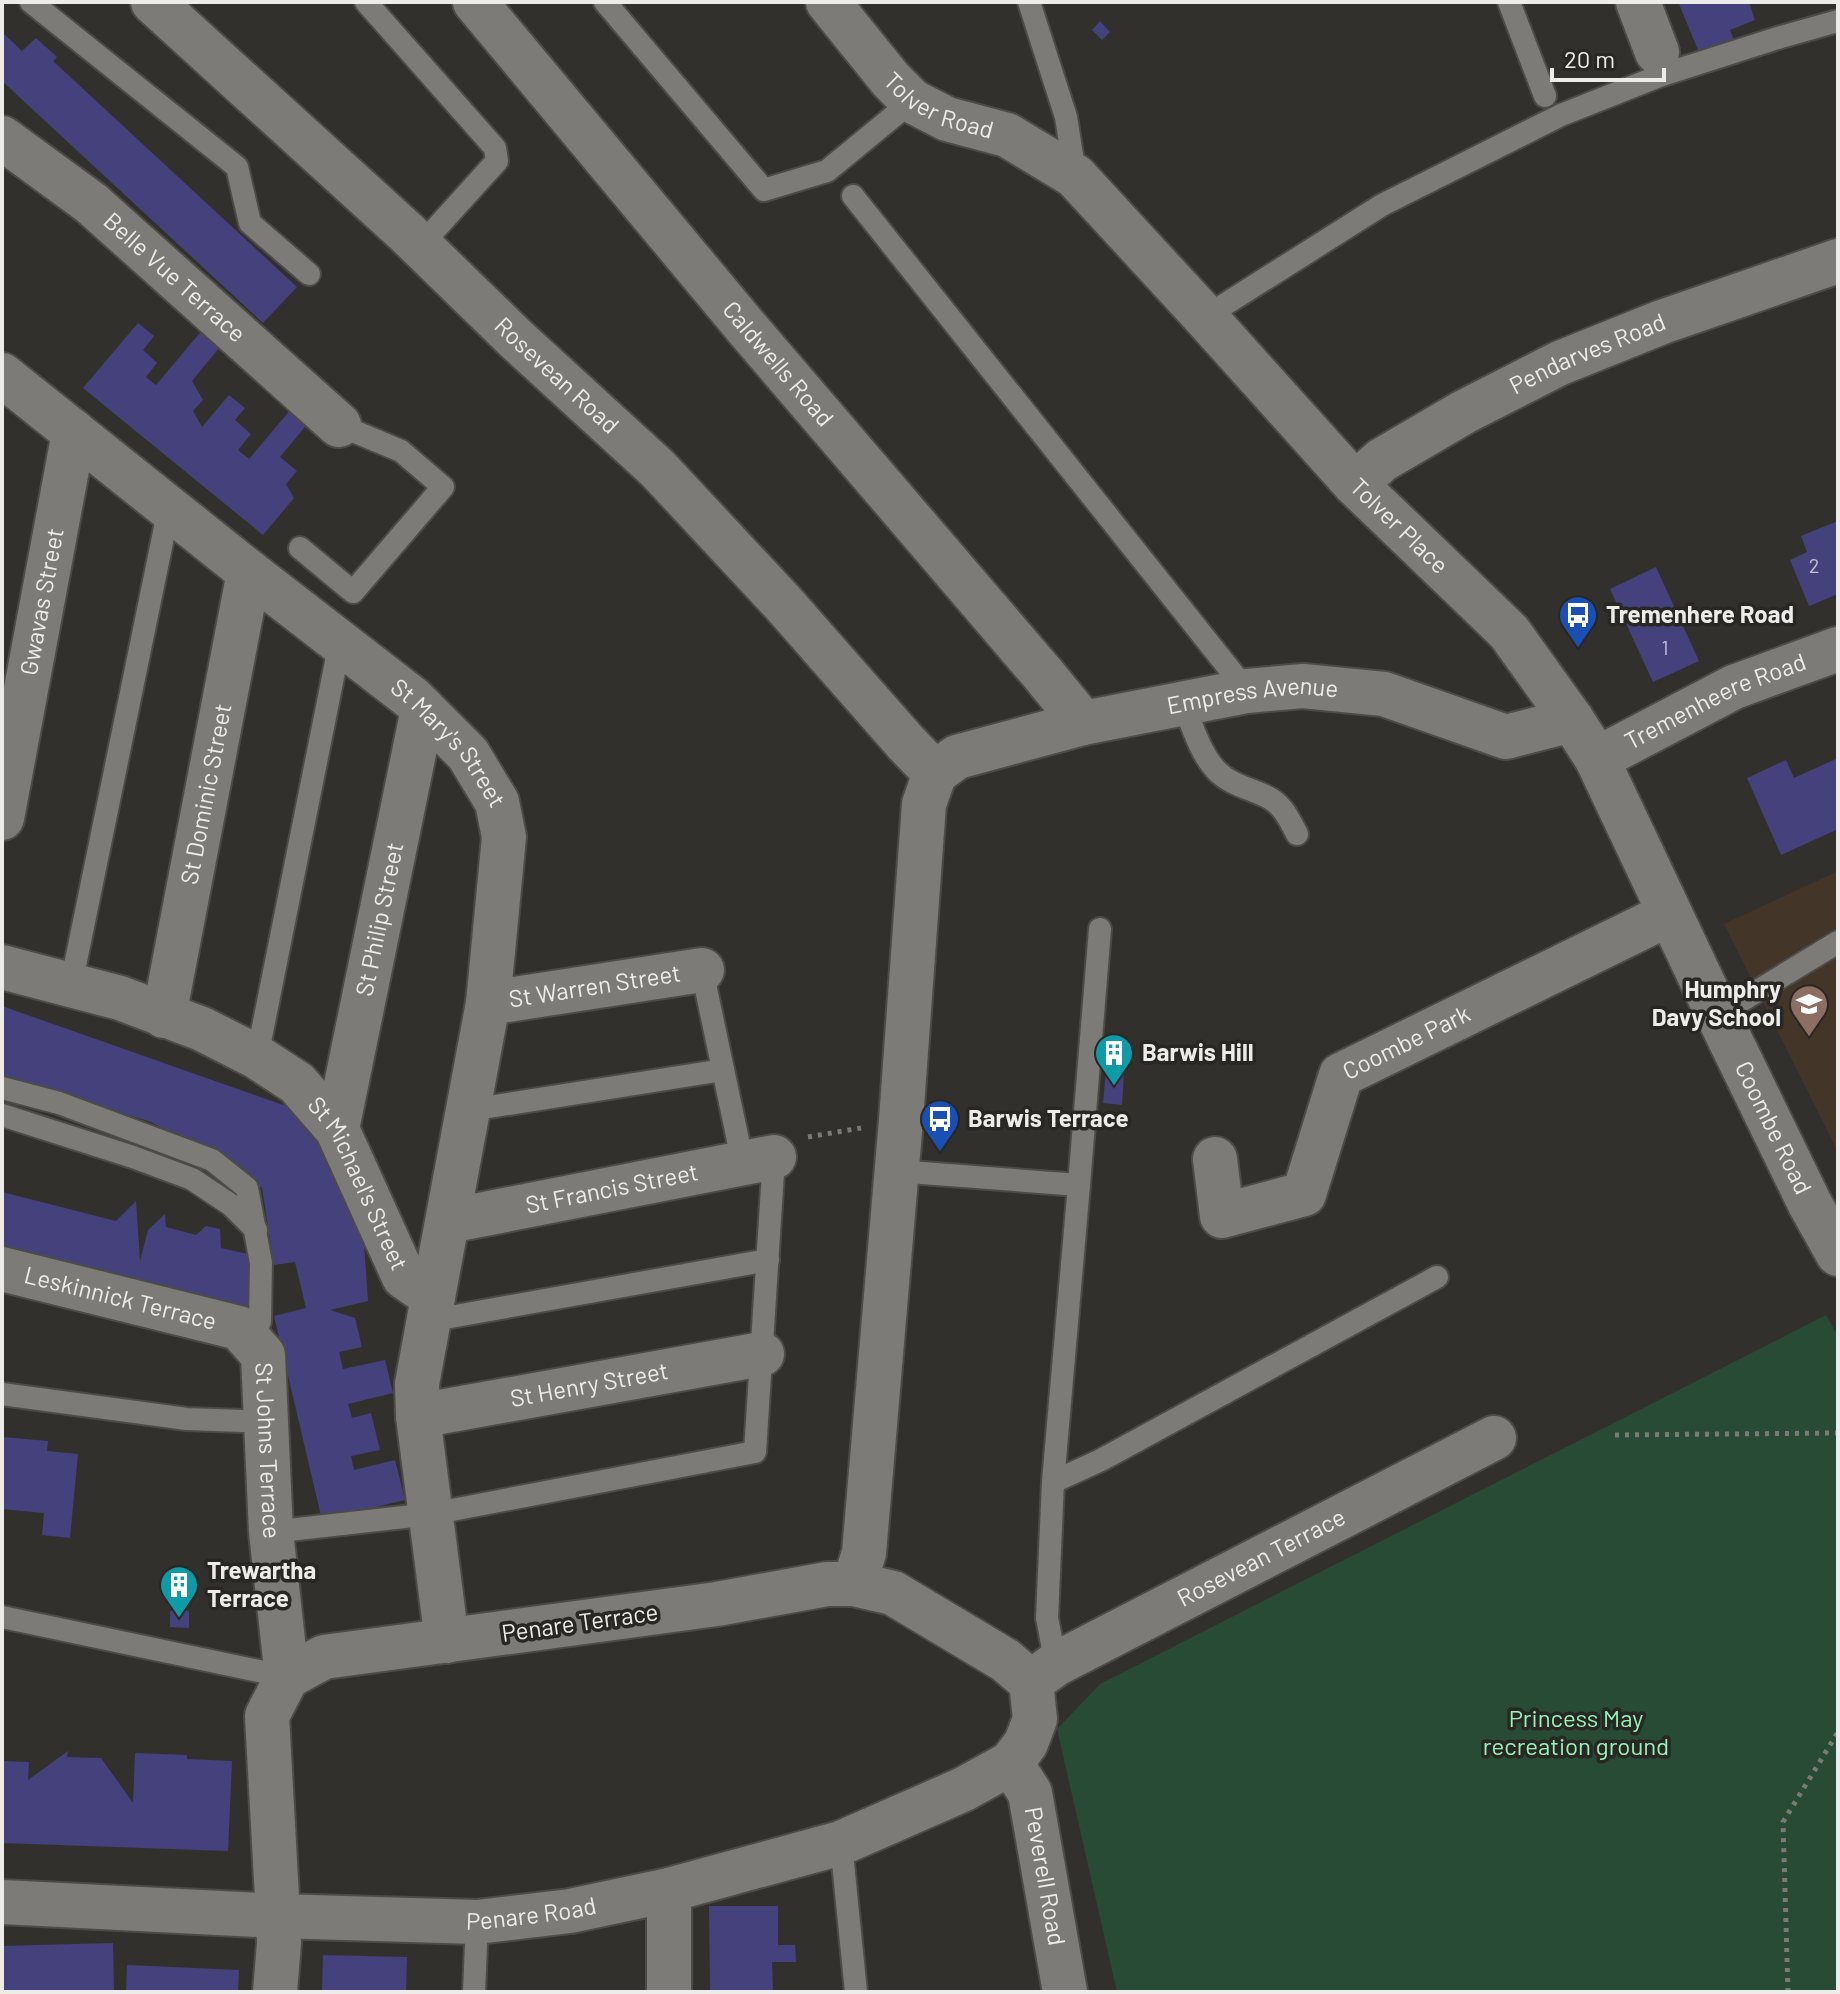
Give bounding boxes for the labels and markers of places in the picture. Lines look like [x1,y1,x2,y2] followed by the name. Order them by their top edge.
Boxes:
[1557,594,1599,649] bus stop icon: Tremenhere Road
[1606,599,1794,628] place label: Tremenhere Road
[1652,974,1781,1031] place label: Humphry Davy School
[1788,983,1830,1038] school or university icon: Humphry Davy School
[1093,1032,1135,1087] building icon: Barwis Hill
[1142,1037,1254,1066] place label: Barwis Hill
[919,1098,961,1153] bus stop icon: Barwis Terrace
[968,1103,1129,1132] place label: Barwis Terrace
[207,1555,316,1612] place label: Trewartha Terrace
[158,1564,200,1619] building icon: Trewartha Terrace

